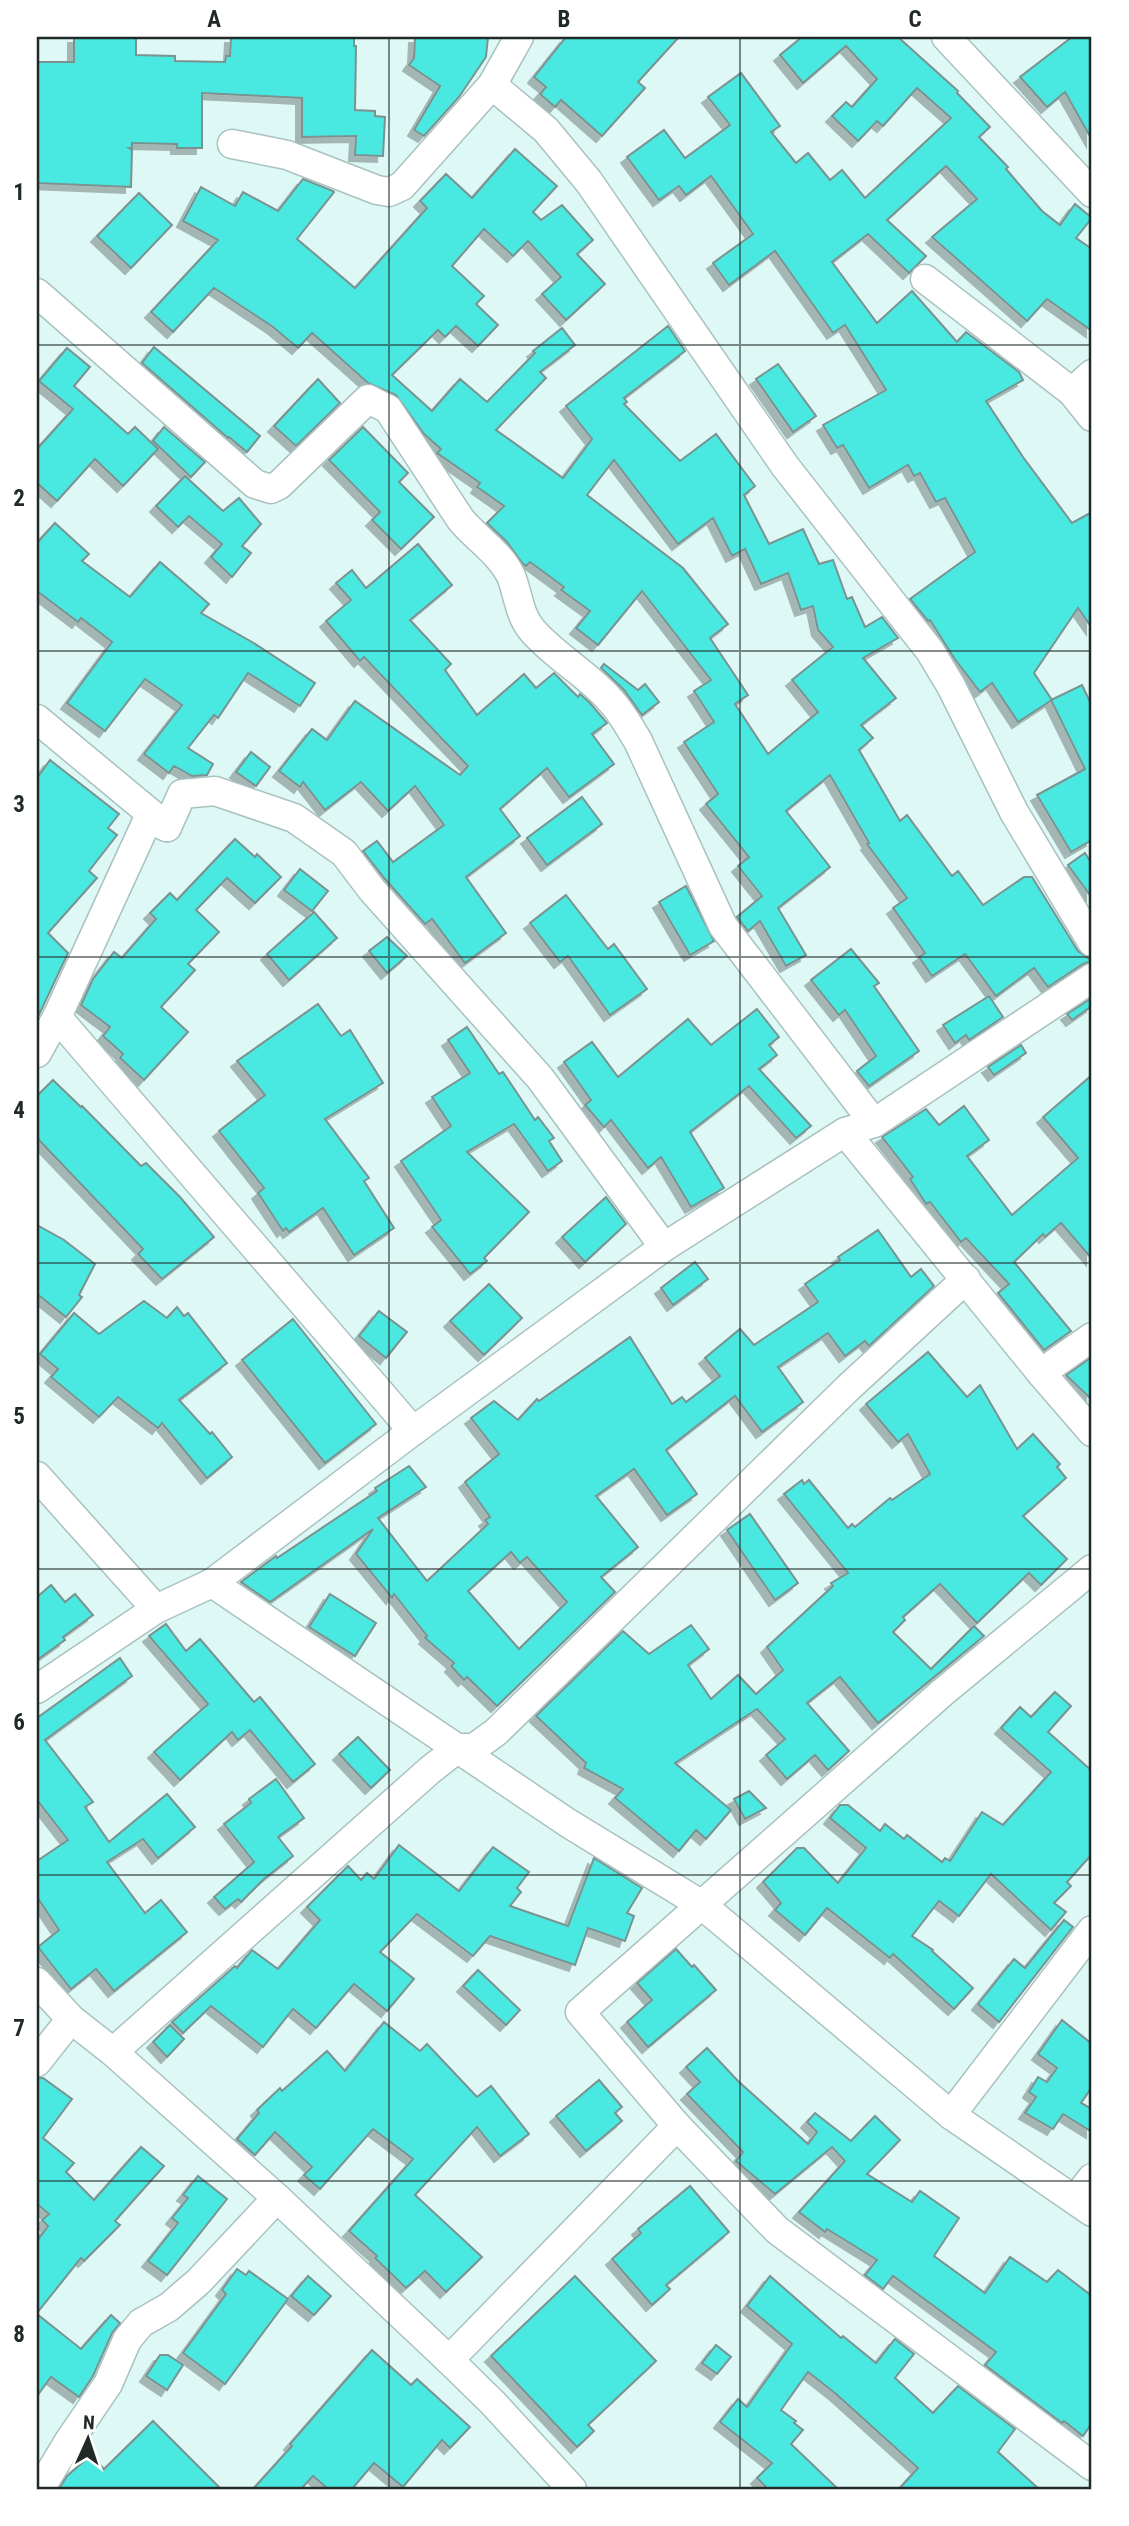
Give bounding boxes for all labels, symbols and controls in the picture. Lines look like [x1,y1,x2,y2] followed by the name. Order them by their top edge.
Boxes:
[207,6,221,33] text: A
[558,6,570,33] text: B
[908,6,922,33] text: C
[13,179,25,206] text: 1
[13,485,25,512] text: 2
[13,791,25,818] text: 3
[13,1097,25,1124] text: 4
[13,1403,25,1430] text: 5
[13,1709,25,1736] text: 6
[13,2015,25,2042] text: 7
[13,2321,25,2348] text: 8
[52,2404,122,2474] north arrow
[82,2411,95,2434] text: N

